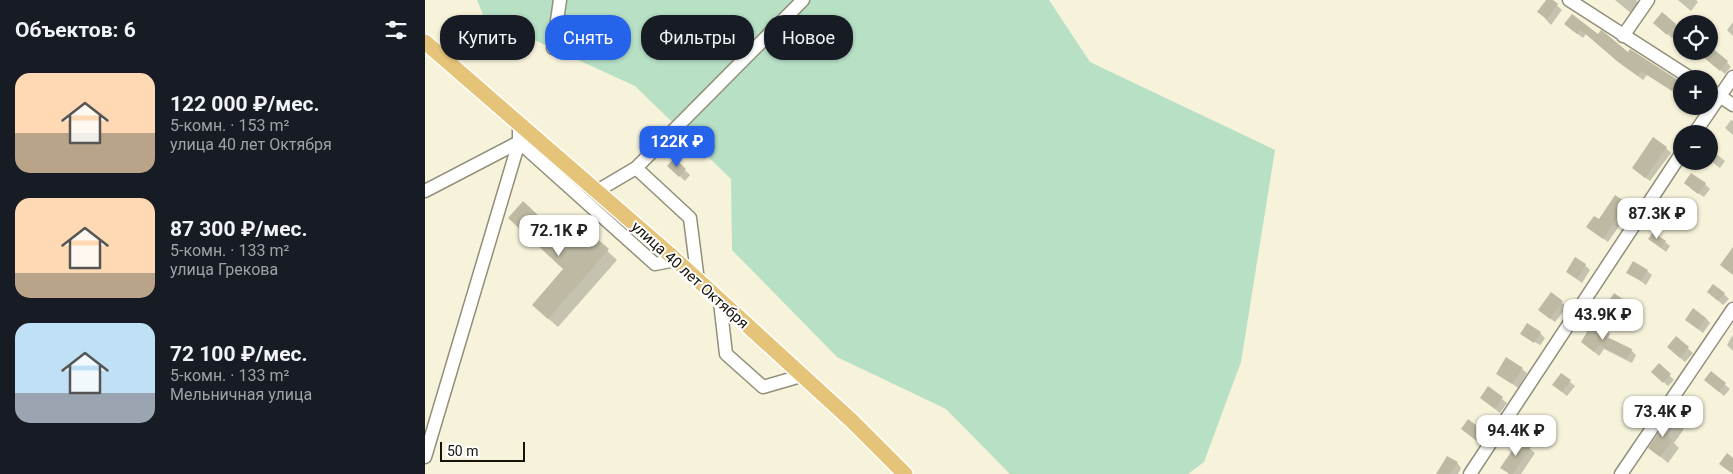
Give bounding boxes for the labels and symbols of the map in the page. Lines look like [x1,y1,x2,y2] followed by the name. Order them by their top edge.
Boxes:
[636,126,718,168] pin: 122K ₽
[1611,198,1703,240] pin: 87.3K ₽
[513,214,605,257] pin: 72.1K ₽
[628,218,752,332] street label: улица 40 лет Октября
[1557,298,1649,341] pin: 43.9K ₽
[1617,396,1709,438] pin: 73.4K ₽
[1470,414,1562,457] pin: 94.4K ₽
[440,439,525,462] scale bar

